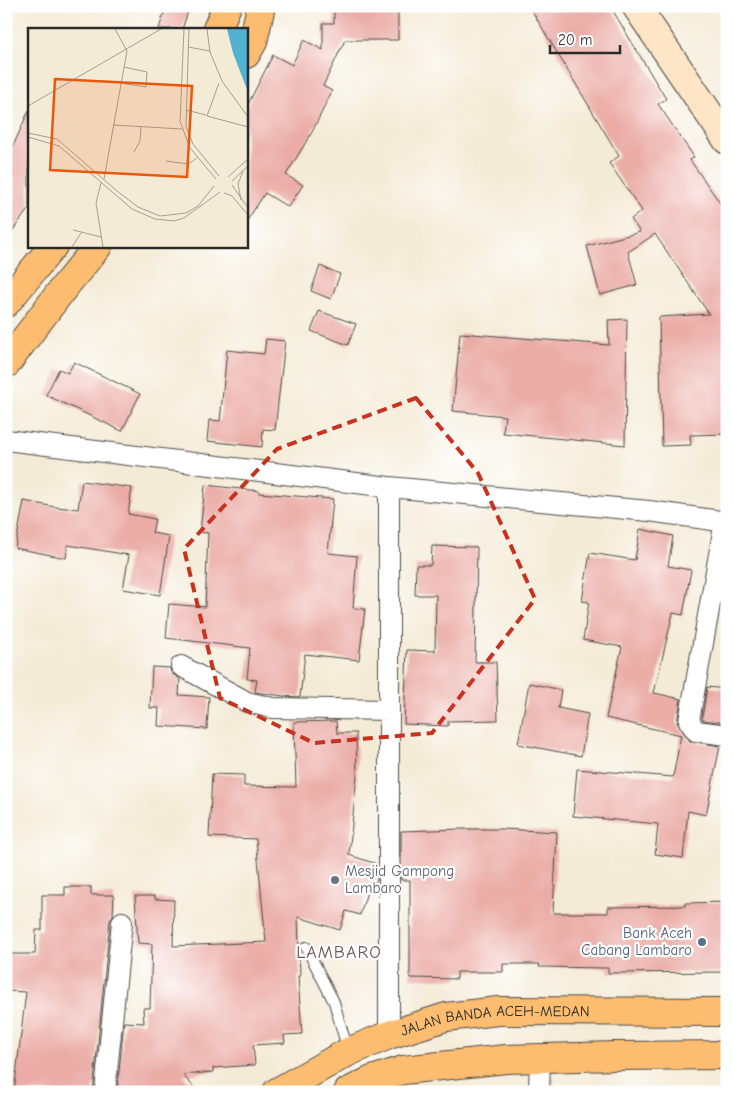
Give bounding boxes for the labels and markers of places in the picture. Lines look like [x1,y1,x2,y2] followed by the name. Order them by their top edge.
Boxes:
[345,862,454,897] place label: Mesjid Gampong Lambaro
[329,874,341,886] marker: Mesjid Gampong Lambaro
[581,924,692,959] place label: Bank Aceh Cabang Lambaro
[696,936,708,948] marker: Bank Aceh Cabang Lambaro

